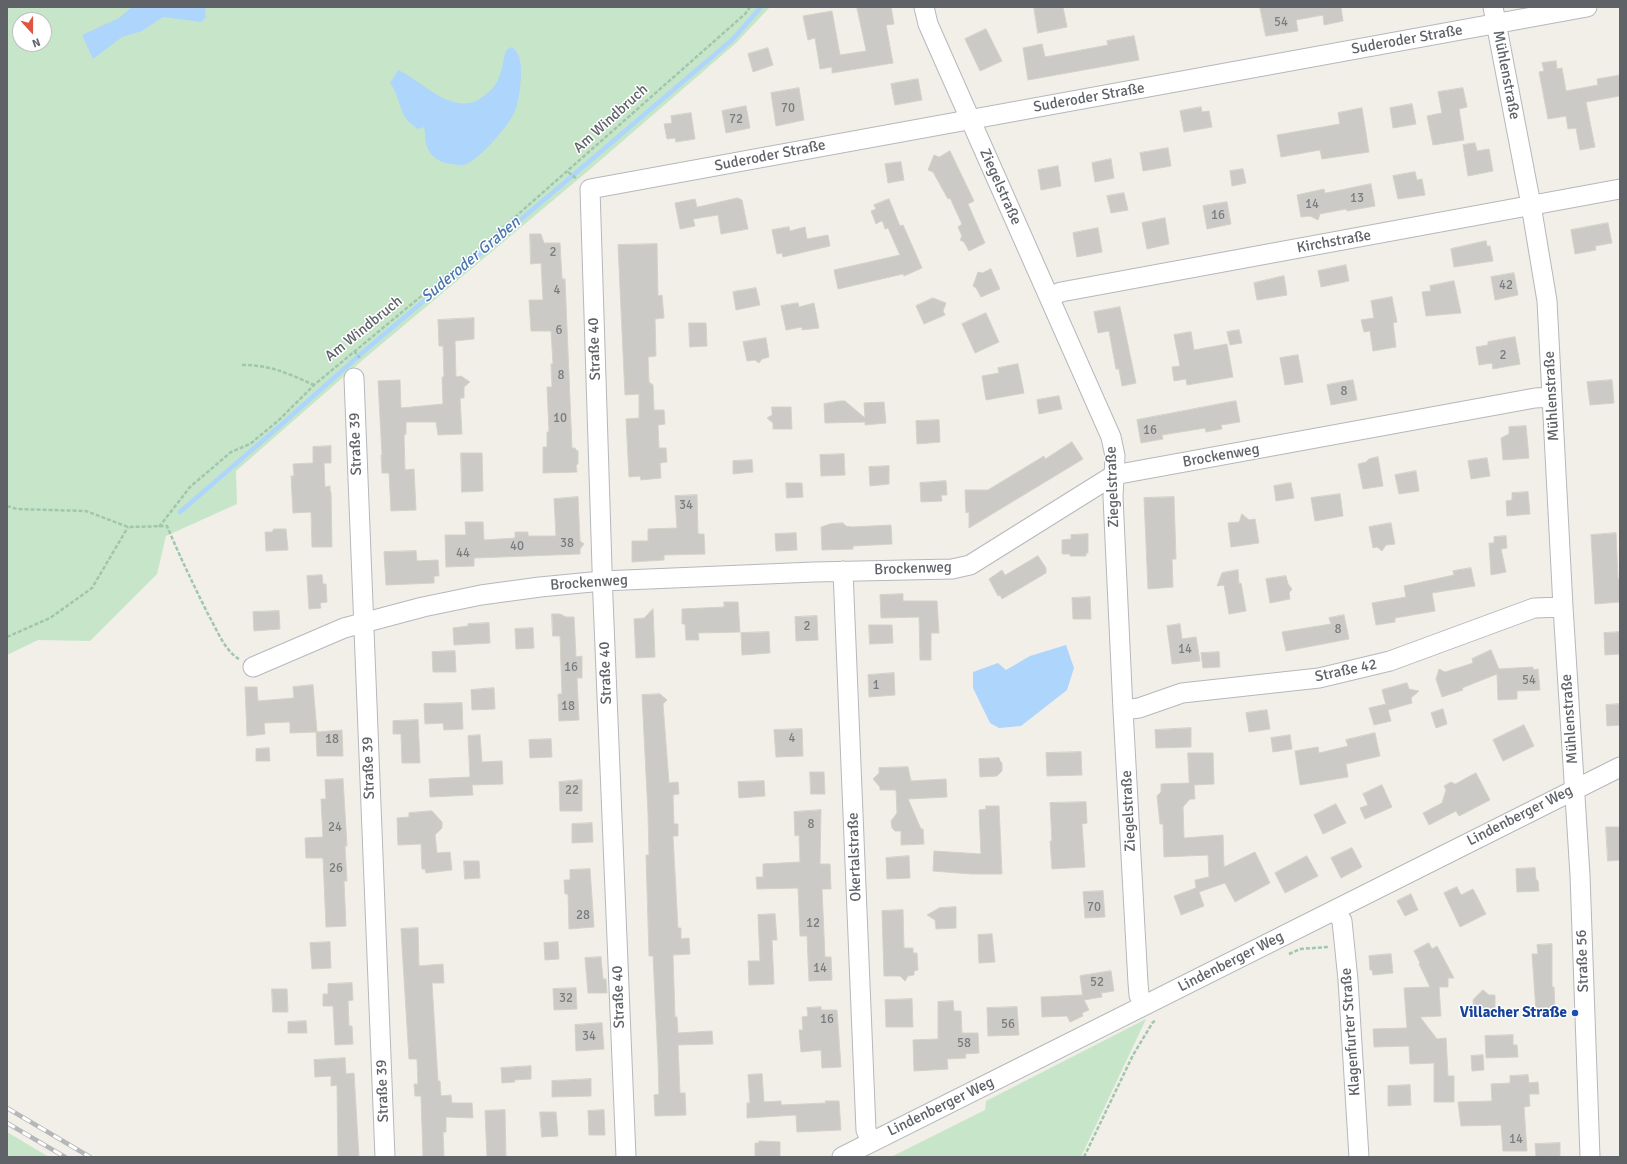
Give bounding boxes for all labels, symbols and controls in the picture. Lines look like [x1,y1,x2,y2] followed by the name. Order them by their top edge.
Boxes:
[12,12,52,52] north arrow
[1274,15,1288,31] house number: 54
[1350,21,1464,59] street label: Suderoder Straße
[1489,29,1523,121] street label: Mühlenstraße
[30,35,42,50] text: N
[1032,79,1146,117] street label: Suderoder Straße
[570,81,652,157] street label: Am Windbruch
[781,101,795,117] house number: 70
[729,112,743,128] house number: 72
[713,136,827,176] street label: Suderoder Straße
[975,146,1025,228] street label: Ziegelstraße
[1350,191,1364,207] house number: 13
[1305,197,1319,213] house number: 14
[1211,208,1225,224] house number: 16
[418,213,524,307] water label: Suderoder Graben
[1295,227,1373,257] street label: Kirchstraße
[549,245,557,261] house number: 2
[1499,278,1513,294] house number: 42
[553,283,561,299] house number: 4
[322,292,406,366] street label: Am Windbruch
[585,317,605,381] street label: Straße 40
[555,323,563,339] house number: 6
[1499,348,1507,364] house number: 2
[1541,351,1563,441] street label: Mühlenstraße
[557,368,565,384] house number: 8
[1340,384,1348,400] house number: 8
[553,411,567,427] house number: 10
[346,412,366,476] street label: Straße 39
[1143,423,1157,439] house number: 16
[1181,440,1261,472] street label: Brockenweg
[1103,446,1123,528] street label: Ziegelstraße
[679,498,693,514] house number: 34
[560,536,574,552] house number: 38
[510,539,524,555] house number: 40
[456,546,470,562] house number: 44
[874,559,952,579] street label: Brockenweg
[550,571,628,595] street label: Brockenweg
[803,619,811,635] house number: 2
[1334,622,1342,638] house number: 8
[596,641,616,705] street label: Straße 40
[1178,642,1192,658] house number: 14
[1313,656,1379,686] street label: Straße 42
[564,660,578,676] house number: 16
[1522,673,1536,689] house number: 54
[1558,673,1582,765] street label: Mühlenstraße
[872,678,880,694] house number: 1
[561,699,575,715] house number: 18
[788,731,796,747] house number: 4
[325,732,339,748] house number: 18
[359,736,379,800] street label: Straße 39
[1118,770,1140,852] street label: Ziegelstraße
[1464,782,1576,850] street label: Lindenberger Weg
[565,783,579,799] house number: 22
[844,812,866,902] street label: Okertalstraße
[807,817,815,833] house number: 8
[328,820,342,836] house number: 24
[329,861,343,877] house number: 26
[1087,900,1101,916] house number: 70
[576,908,590,924] house number: 28
[806,916,820,932] house number: 12
[1175,928,1287,996] street label: Lindenberger Weg
[1573,929,1593,993] street label: Straße 56
[813,961,827,977] house number: 14
[609,965,629,1029] street label: Straße 40
[1338,967,1364,1097] street label: Klagenfurter Straße
[1090,975,1104,991] house number: 52
[559,991,573,1007] house number: 32
[1460,1004,1567,1022] place label: Villacher Straße
[1570,1008,1580,1018] marker: Villacher Straße
[820,1012,834,1028] house number: 16
[1001,1017,1015,1033] house number: 56
[582,1029,596,1045] house number: 34
[957,1036,971,1052] house number: 58
[373,1059,393,1123] street label: Straße 39
[885,1073,997,1141] street label: Lindenberger Weg
[1509,1132,1523,1148] house number: 14

